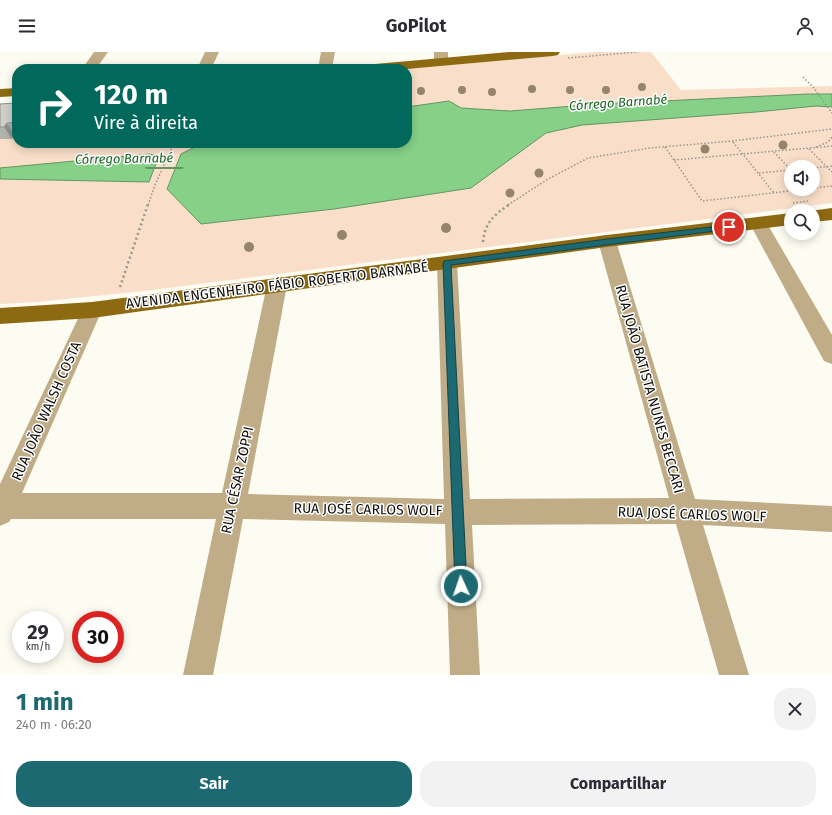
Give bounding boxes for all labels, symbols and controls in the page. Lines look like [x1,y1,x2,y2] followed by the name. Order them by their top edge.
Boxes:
[16,15,38,37] icon: menu
[386,15,446,37] text: GoPilot
[794,15,816,37] icon: person
[94,78,168,111] text: 120 m
[28,80,80,132] icon: right
[568,92,668,113] water label: Córrego Barnabé
[94,112,198,134] text: Vire à direita
[75,150,174,167] water label: Córrego Barnabé
[784,160,820,240] map controls
[784,160,820,196] button: sound
[784,204,820,240] button: search
[712,210,746,244] pin
[718,216,740,238] icon: arrive
[125,258,429,312] street label: AVENIDA ENGENHEIRO FÁBIO ROBERTO BARNABÉ
[612,283,687,495] street label: RUA JOÃO BATISTA NUNES BECCARI
[8,339,85,483] street label: RUA JOÃO WALSH COSTA
[217,425,257,535] street label: RUA CÉSAR ZOPPI
[293,499,443,519] street label: RUA JOSÉ CARLOS WOLF
[617,502,767,526] street label: RUA JOSÉ CARLOS WOLF
[440,565,482,607] position arrow
[72,611,124,663] speed limit sign: 30
[27,620,49,644] text: 29
[26,641,50,653] text: km/h
[16,688,74,716] text: 1 min
[774,688,816,730] button: close
[16,717,92,732] text: 240 m · 06:20
[16,761,412,807] button: Sair
[420,761,816,807] button: Compartilhar

